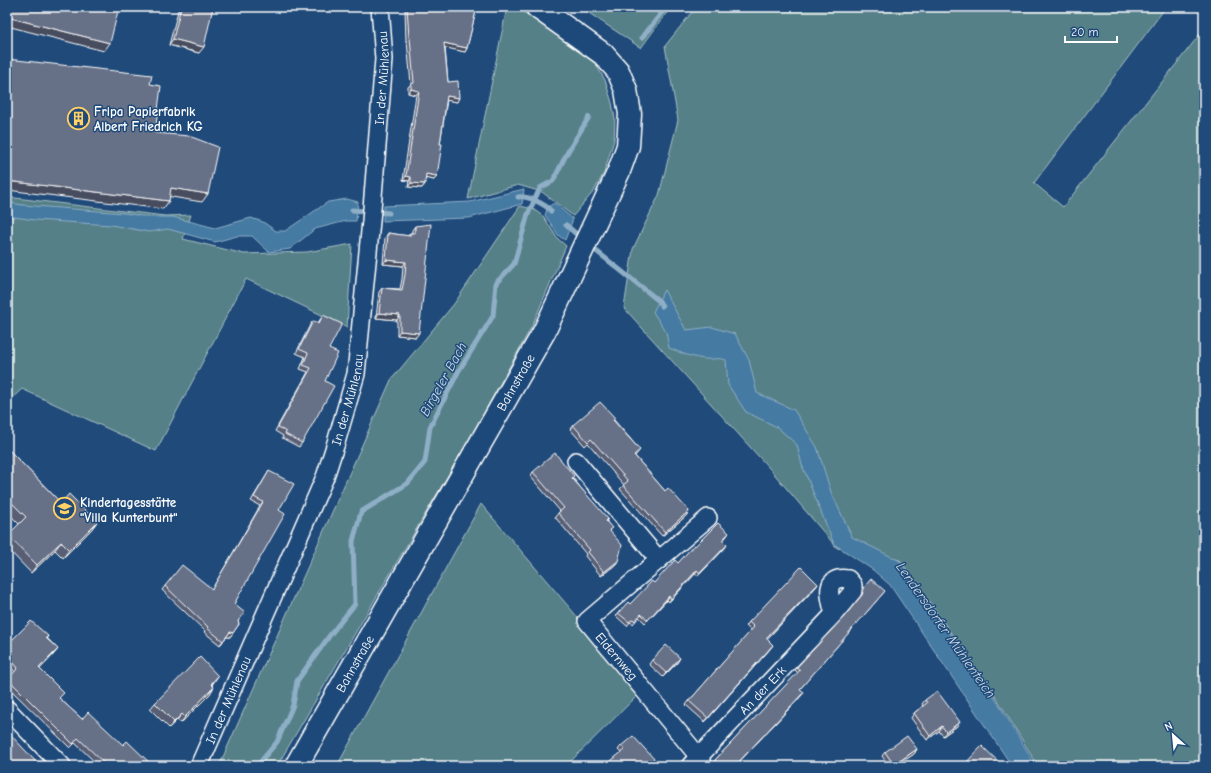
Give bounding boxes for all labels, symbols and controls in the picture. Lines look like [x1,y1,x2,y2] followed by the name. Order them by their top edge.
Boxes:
[1065,18,1117,44] scale bar
[1071,25,1099,39] text: 20 m
[372,31,392,126] street label: In der Mühlenau
[94,104,203,134] place label: Fripa Papierfabrik Albert Friedrich KG
[66,105,92,131] building icon: Fripa Papierfabrik Albert Friedrich KG
[416,339,471,419] water label: Birgeler Bach
[494,351,538,414] street label: Bahnstraße
[329,353,366,447] street label: In der Mühlenau
[80,495,178,525] place label: Kindertagesstätte "Villa Kunterbunt"
[51,496,77,522] school or university icon: Kindertagesstätte "Villa Kunterbunt"
[892,559,999,701] water label: Lendersdorfer Mühlenteich
[592,630,641,683] street label: Eldernweg
[333,632,377,695] street label: Bahnstraße
[203,654,254,746] street label: In der Mühlenau
[736,662,790,718] street label: An der Erk
[1153,715,1193,755] north arrow
[1163,719,1175,734] text: N

